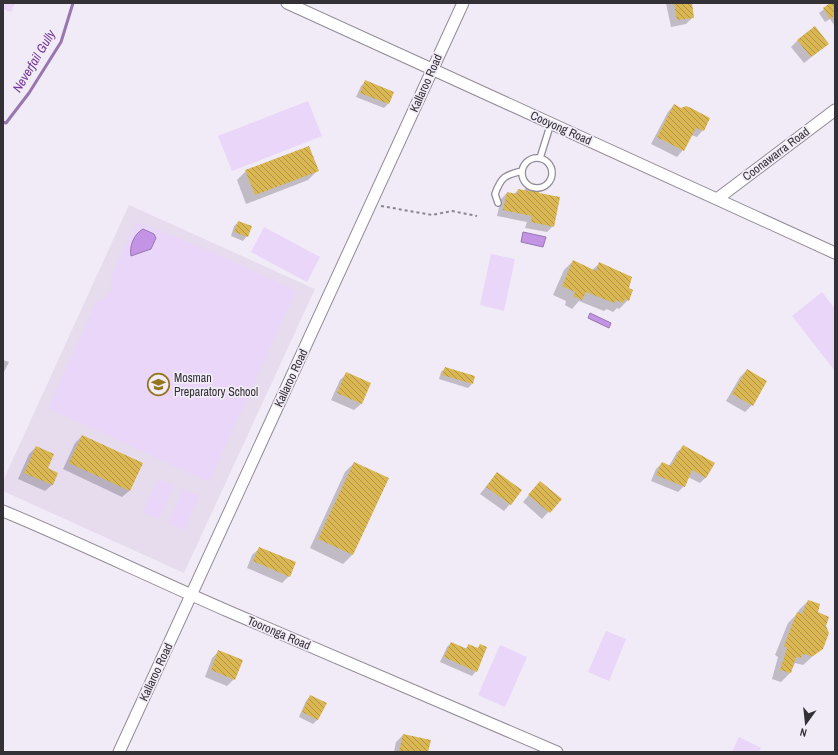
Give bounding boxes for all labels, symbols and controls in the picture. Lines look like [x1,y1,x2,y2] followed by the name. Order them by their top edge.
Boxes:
[9,26,60,95] water label: Neverfail Gully
[406,51,446,115] street label: Kallaroo Road
[528,107,594,149] street label: Cooyong Road
[739,124,813,184] street label: Coonawarra Road
[271,346,311,410] street label: Kallaroo Road
[174,370,258,400] place label: Mosman Preparatory School
[146,372,172,398] school or university icon: Mosman Preparatory School
[245,612,313,654] street label: Tooronga Road
[136,640,176,704] street label: Kallaroo Road
[786,703,826,743] north arrow
[798,725,808,740] text: N

